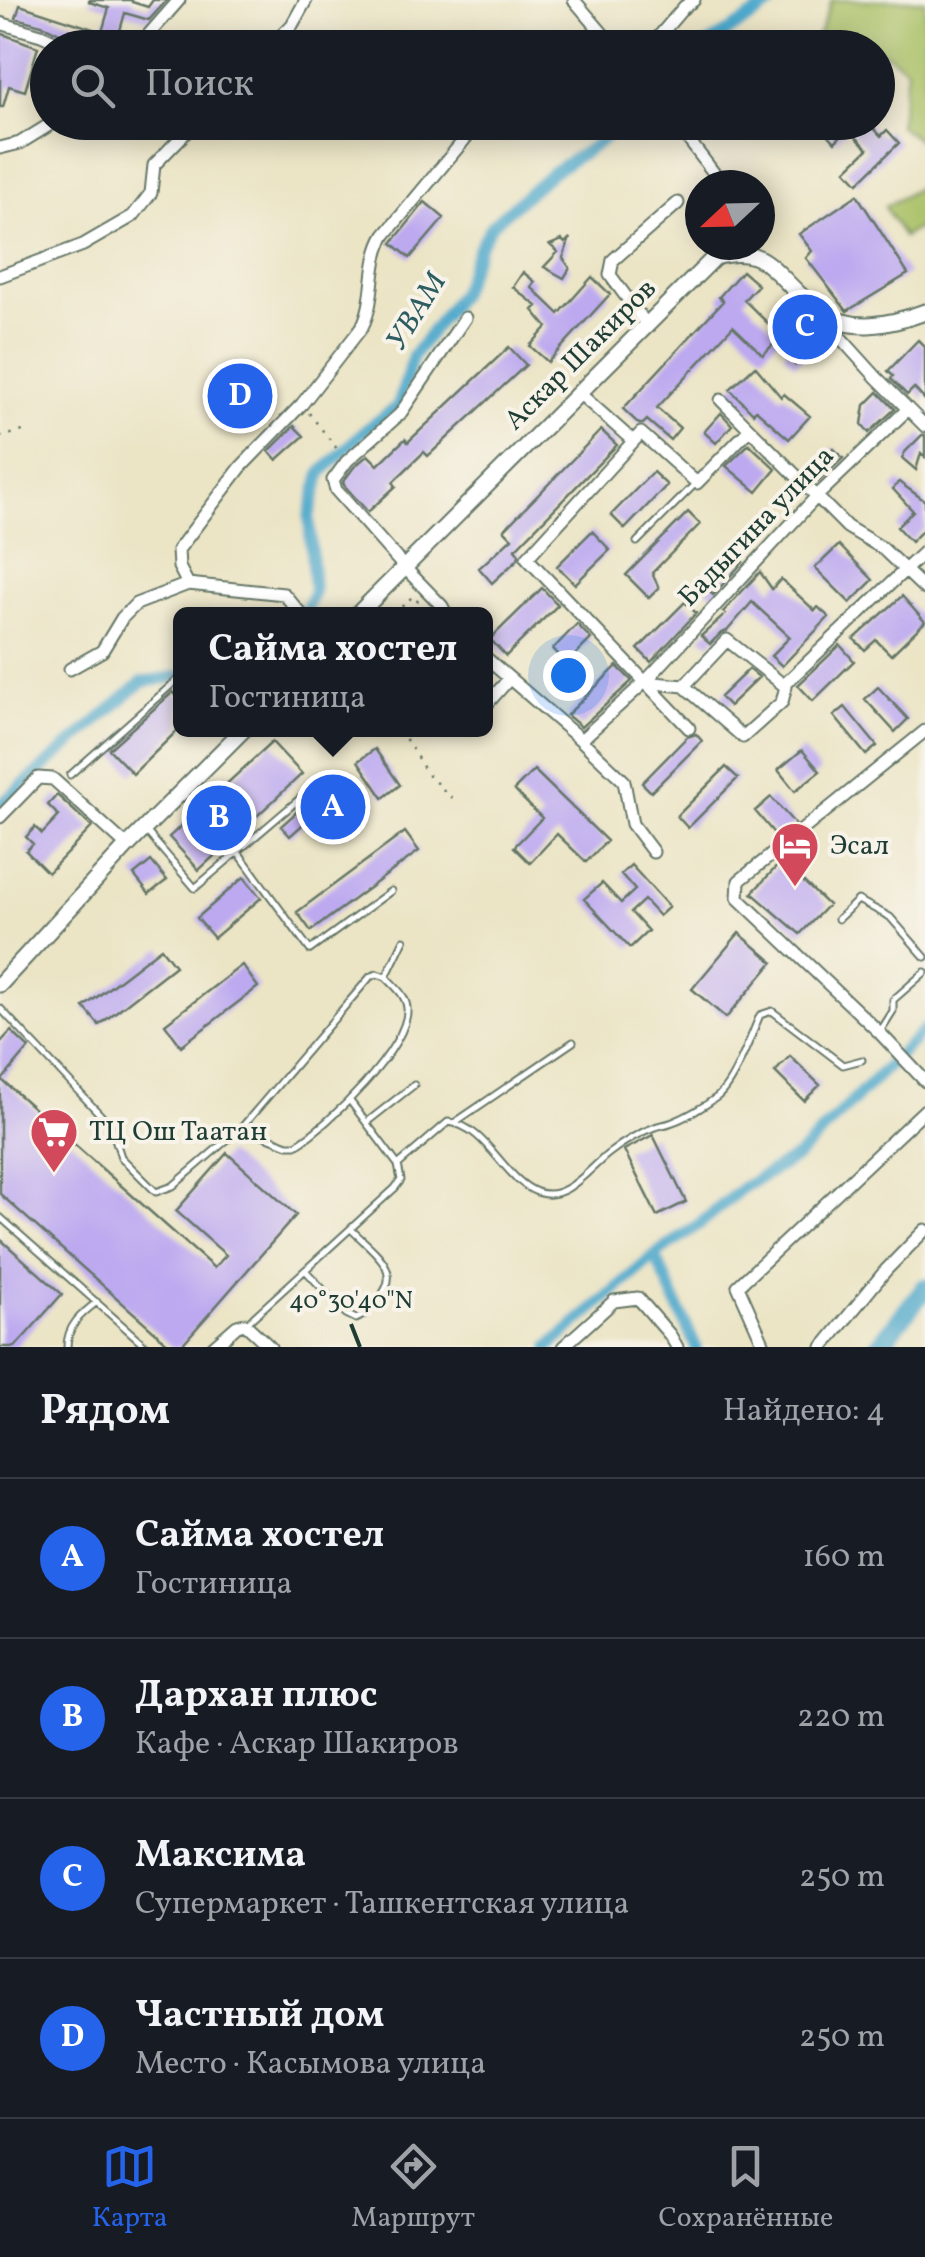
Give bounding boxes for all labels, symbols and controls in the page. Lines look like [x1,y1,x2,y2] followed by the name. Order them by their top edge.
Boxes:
[30,30,895,140] search box
[65,58,120,113] icon: search
[145,59,254,112] text: Поиск
[685,170,775,260] north arrow
[377,264,458,359] water label: УВАМ
[496,270,666,440] street label: Аскар Шакиров
[772,290,838,364] pin: C
[208,358,272,434] pin: D
[670,438,844,616] street label: Бадыгина улица
[173,607,493,737] popup
[208,624,458,677] text: Сайма хостел
[543,650,594,701] your location
[208,677,366,721] text: Гостиница
[300,770,366,844] pin: A
[186,780,252,856] pin: B
[769,820,821,888] hotel icon: Эсал
[830,827,889,866] place label: Эсал
[28,1106,80,1174] supermarket icon: ТЦ Ош Таатан
[89,1113,267,1152] place label: ТЦ Ош Таатан
[289,1284,413,1319] text: 40°30'40"N
[40,1383,170,1442] text: Рядом
[723,1390,885,1434] text: Найдено: 4
[135,1510,384,1563] text: Сайма хостел
[61,1536,84,1580] text: A
[802,1536,885,1580] text: 160 m
[135,1563,292,1607] text: Гостиница
[135,1670,378,1723] text: Дархан плюс
[62,1696,83,1740] text: B
[797,1696,885,1740] text: 220 m
[135,1723,459,1767] text: Кафе · Аскар Шакиров
[135,1830,306,1883] text: Максима
[62,1856,83,1900] text: C
[799,1856,885,1900] text: 250 m
[135,1883,629,1927] text: Супермаркет · Ташкентская улица
[135,1990,384,2043] text: Частный дом
[61,2016,84,2060] text: D
[799,2016,885,2060] text: 250 m
[135,2043,486,2087] text: Место · Касымова улица
[92,2139,168,2238] tab: Карта
[351,2139,475,2238] tab: Маршрут
[659,2139,833,2238] tab: Сохранённые

